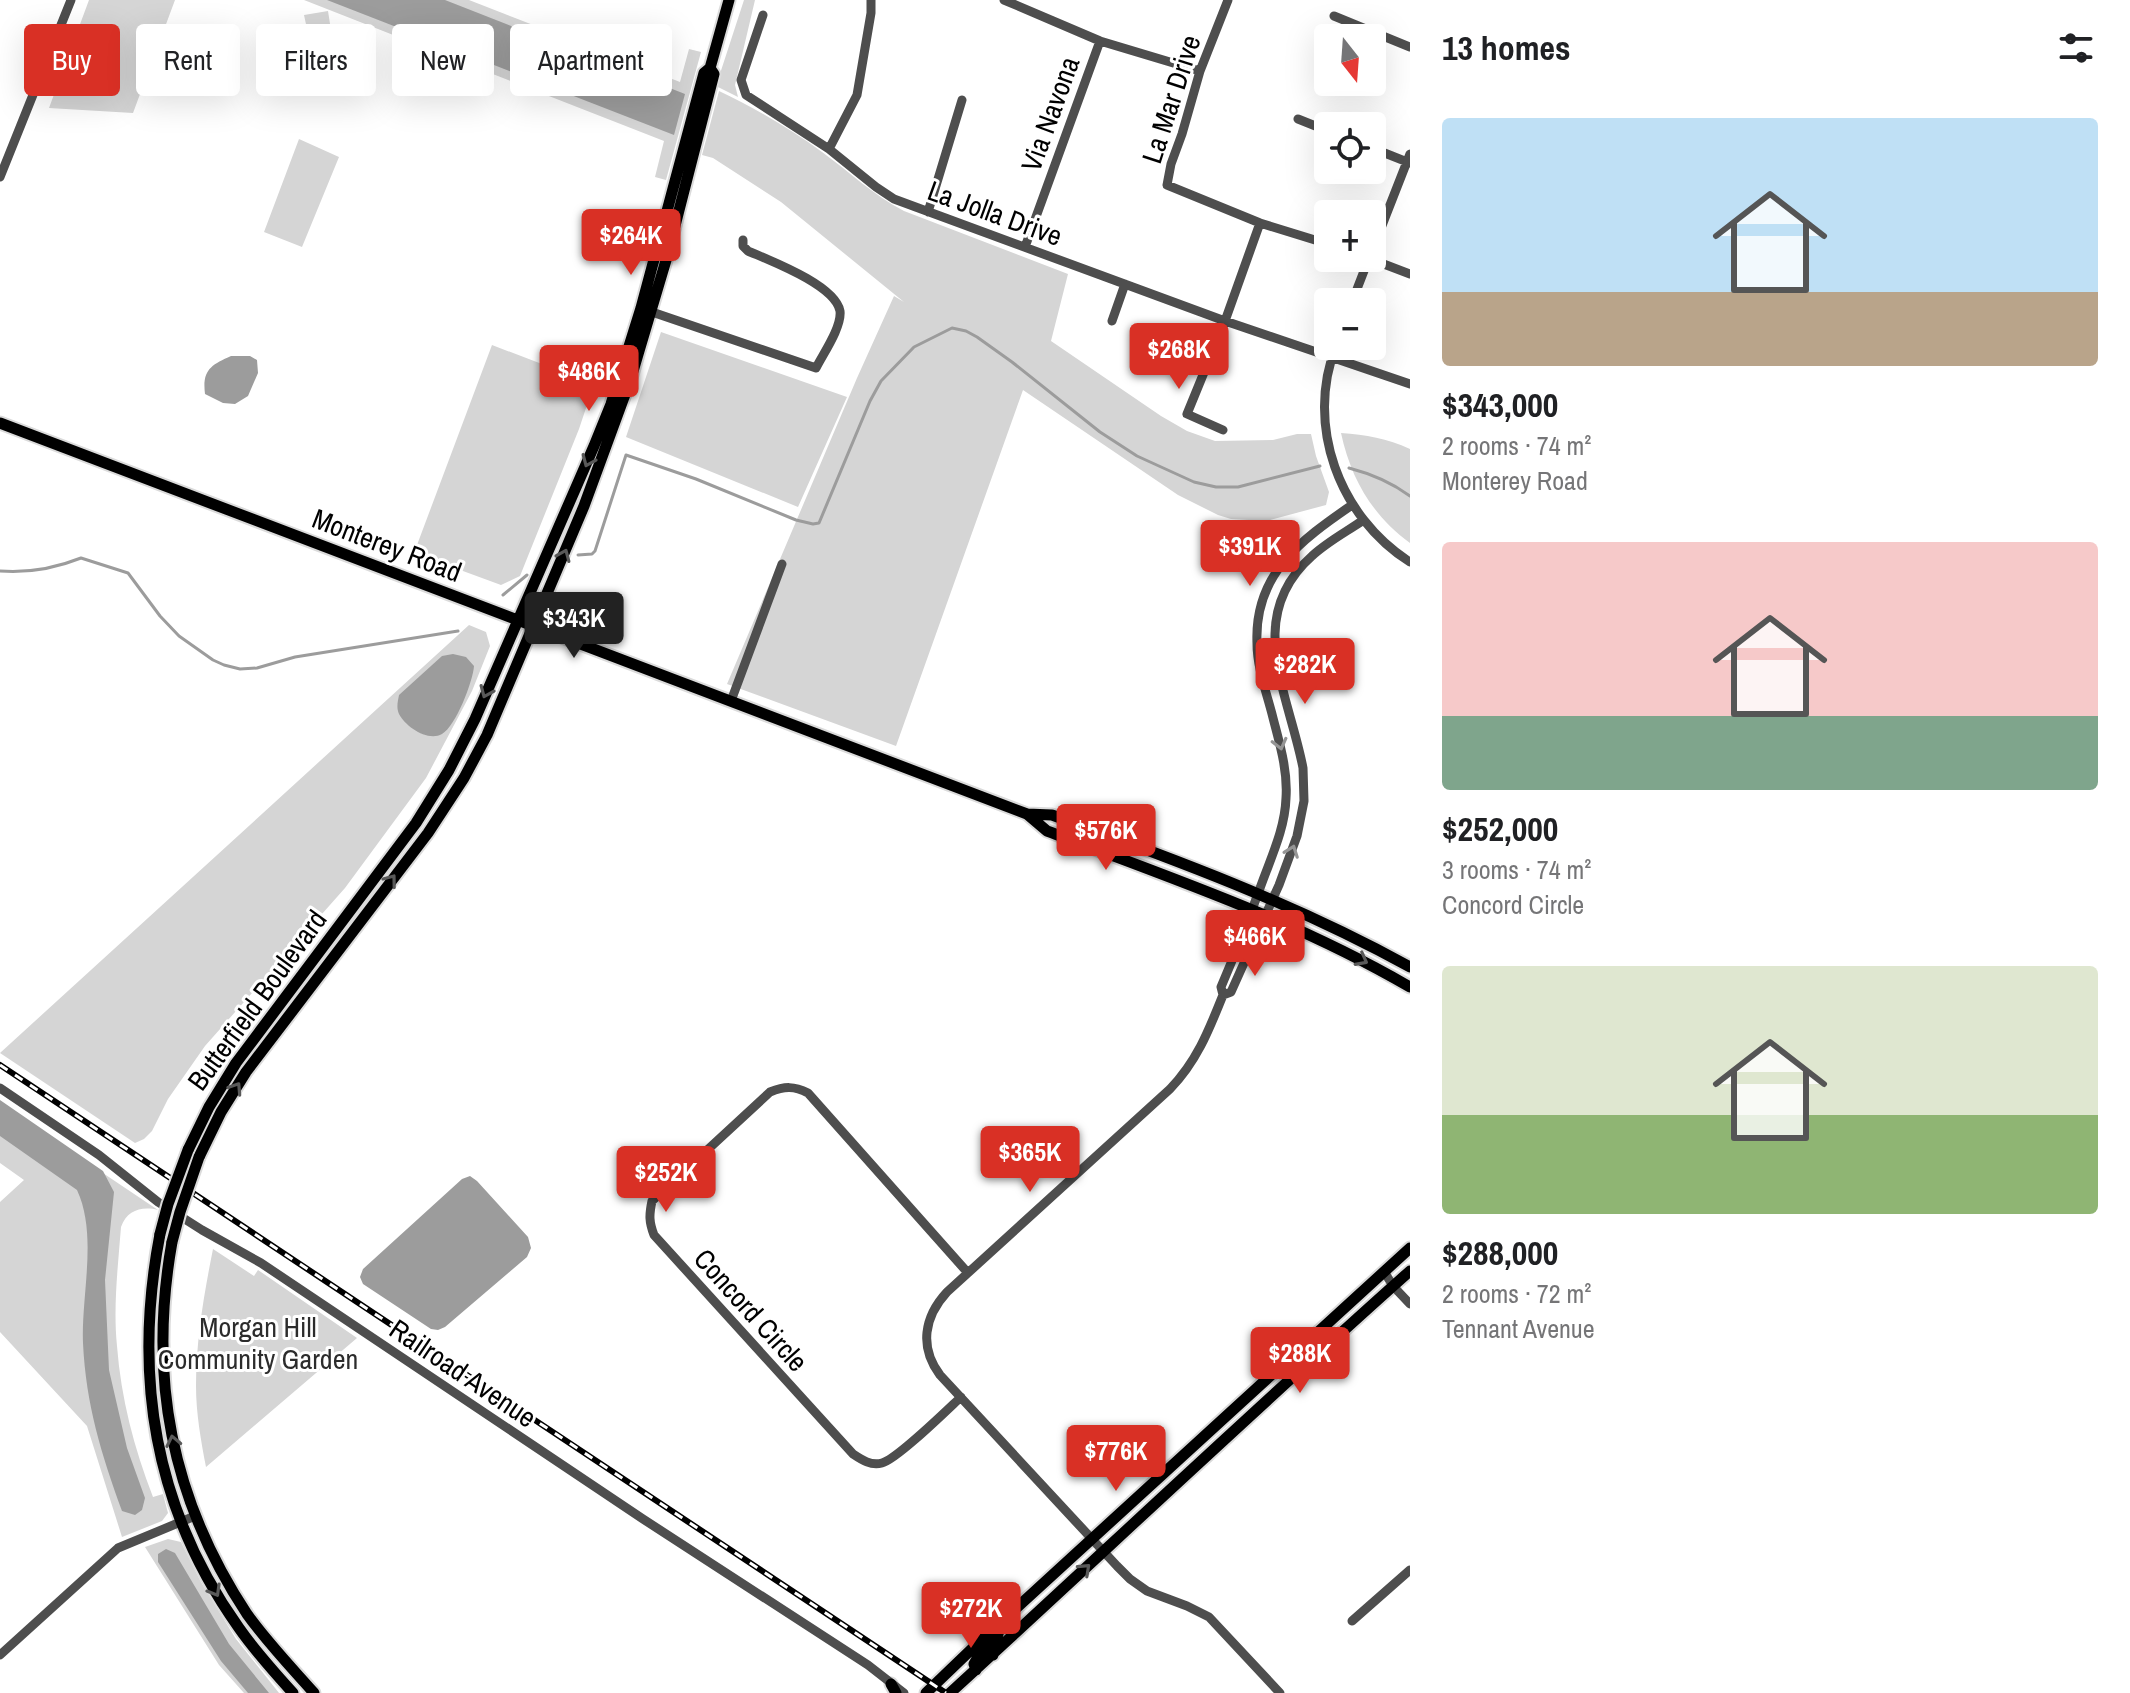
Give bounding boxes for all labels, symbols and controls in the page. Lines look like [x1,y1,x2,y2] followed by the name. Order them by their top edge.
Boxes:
[24,24,120,96] chip: Buy
[136,24,240,96] chip: Rent
[256,24,376,96] chip: Filters
[392,24,494,96] chip: New
[510,24,672,96] chip: Apartment
[1314,24,1386,96] north arrow
[1314,24,1386,360] map controls
[1442,25,1571,71] text: 13 homes
[2054,26,2098,70] icon: filters
[1132,30,1210,168] street label: La Mar Drive
[1012,51,1088,177] street label: Via Navona
[1314,112,1386,184] button: locate
[1698,170,1842,314] icon: home
[923,171,1067,255] street label: La Jolla Drive
[1314,200,1386,272] button: +
[575,209,687,277] pin: $264K
[600,217,662,252] text: $264K
[1314,288,1386,360] button: −
[1123,323,1235,391] pin: $268K
[1148,331,1210,366] text: $268K
[533,345,645,413] pin: $486K
[558,353,620,388] text: $486K
[1442,382,1558,428] text: $343,000
[1442,428,1591,463] text: 2 rooms · 74 m²
[582,452,598,467] one-way arrow
[1442,463,1588,498] text: Monterey Road
[307,499,467,591] street label: Monterey Road
[1194,520,1306,588] pin: $391K
[1219,528,1281,563] text: $391K
[554,549,570,563] one-way arrow
[518,592,630,660] pin: $343K
[1698,594,1842,738] icon: home
[543,600,605,635] text: $343K
[1249,638,1361,706] pin: $282K
[1274,646,1336,681] text: $282K
[480,684,496,699] one-way arrow
[1270,736,1287,750] one-way arrow
[1050,804,1162,872] pin: $576K
[1442,806,1558,852] text: $252,000
[1075,812,1137,847] text: $576K
[1282,845,1299,859] one-way arrow
[1442,852,1591,887] text: 3 rooms · 74 m²
[382,874,396,889] one-way arrow
[1442,887,1584,922] text: Concord Circle
[179,902,335,1098] street label: Butterfield Boulevard
[1199,910,1311,978] pin: $466K
[1224,918,1286,953] text: $466K
[1353,951,1368,966] one-way arrow
[1698,1018,1842,1162] icon: home
[226,1083,241,1097] one-way arrow
[974,1126,1086,1194] pin: $365K
[999,1134,1061,1169] text: $365K
[610,1146,722,1214] pin: $252K
[635,1154,697,1189] text: $252K
[1442,1230,1558,1276] text: $288,000
[686,1240,816,1380] street label: Concord Circle
[1442,1276,1591,1311] text: 2 rooms · 72 m²
[158,1308,358,1378] park label: Morgan Hill Community Garden
[382,1310,544,1436] street label: Railroad Avenue
[1442,1311,1595,1346] text: Tennant Avenue
[1244,1327,1356,1395] pin: $288K
[1269,1335,1331,1370] text: $288K
[1060,1425,1172,1493] pin: $776K
[1085,1433,1147,1468] text: $776K
[165,1435,182,1448] one-way arrow
[1076,1564,1090,1579] one-way arrow
[205,1582,221,1597] one-way arrow
[915,1582,1027,1650] pin: $272K
[940,1590,1002,1625] text: $272K

